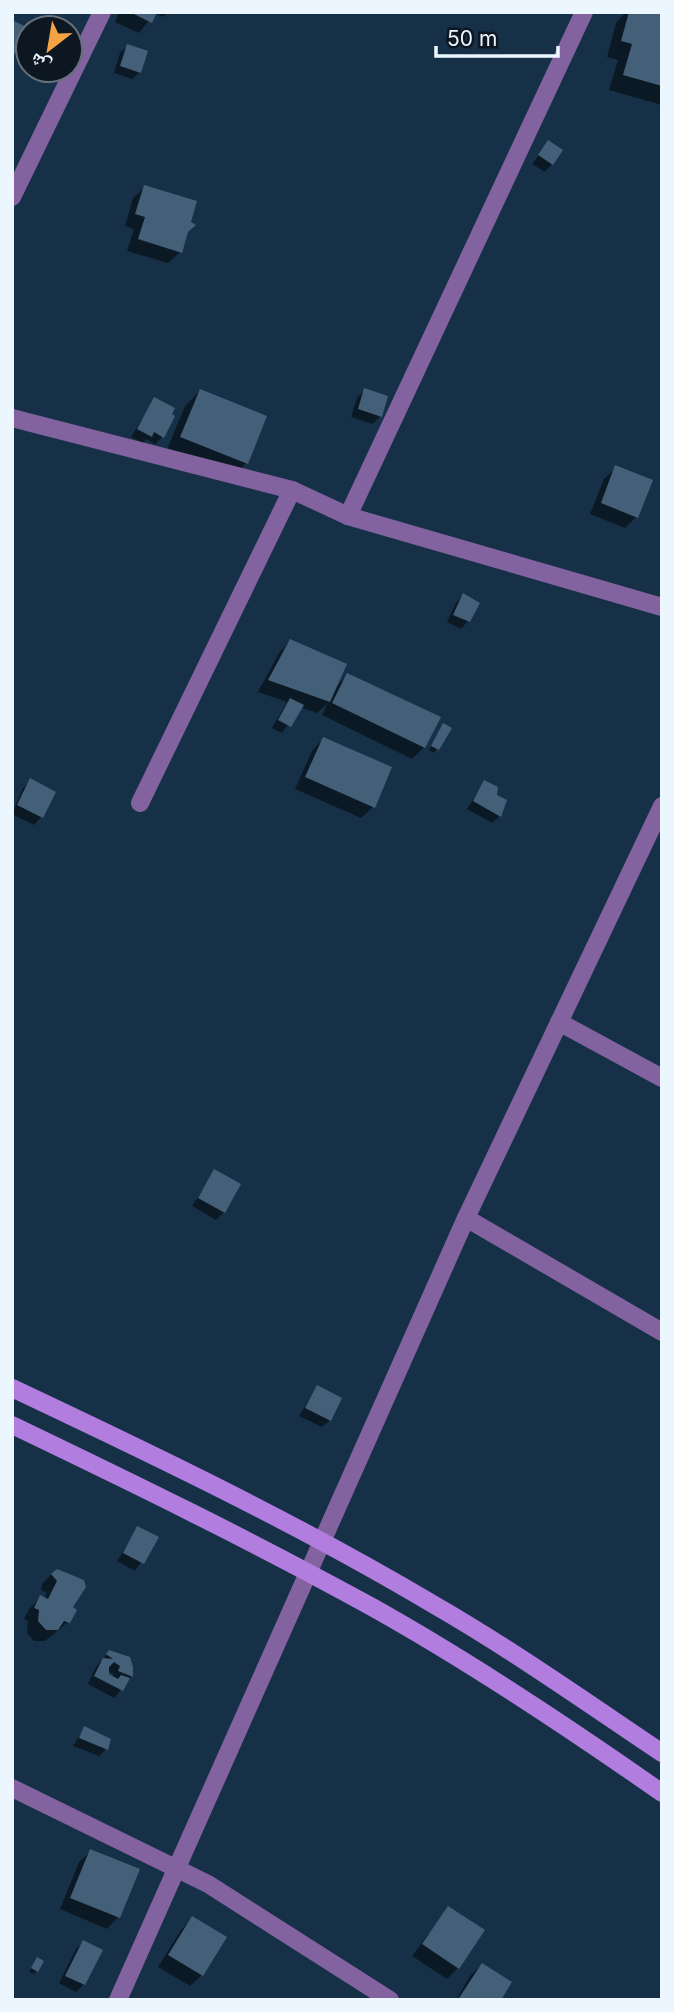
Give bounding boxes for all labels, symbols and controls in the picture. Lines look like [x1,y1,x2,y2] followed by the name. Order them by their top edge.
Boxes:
[14,14,84,84] north arrow
[436,14,558,58] scale bar
[447,26,497,51] text: 50 m
[26,48,55,78] text: ش

